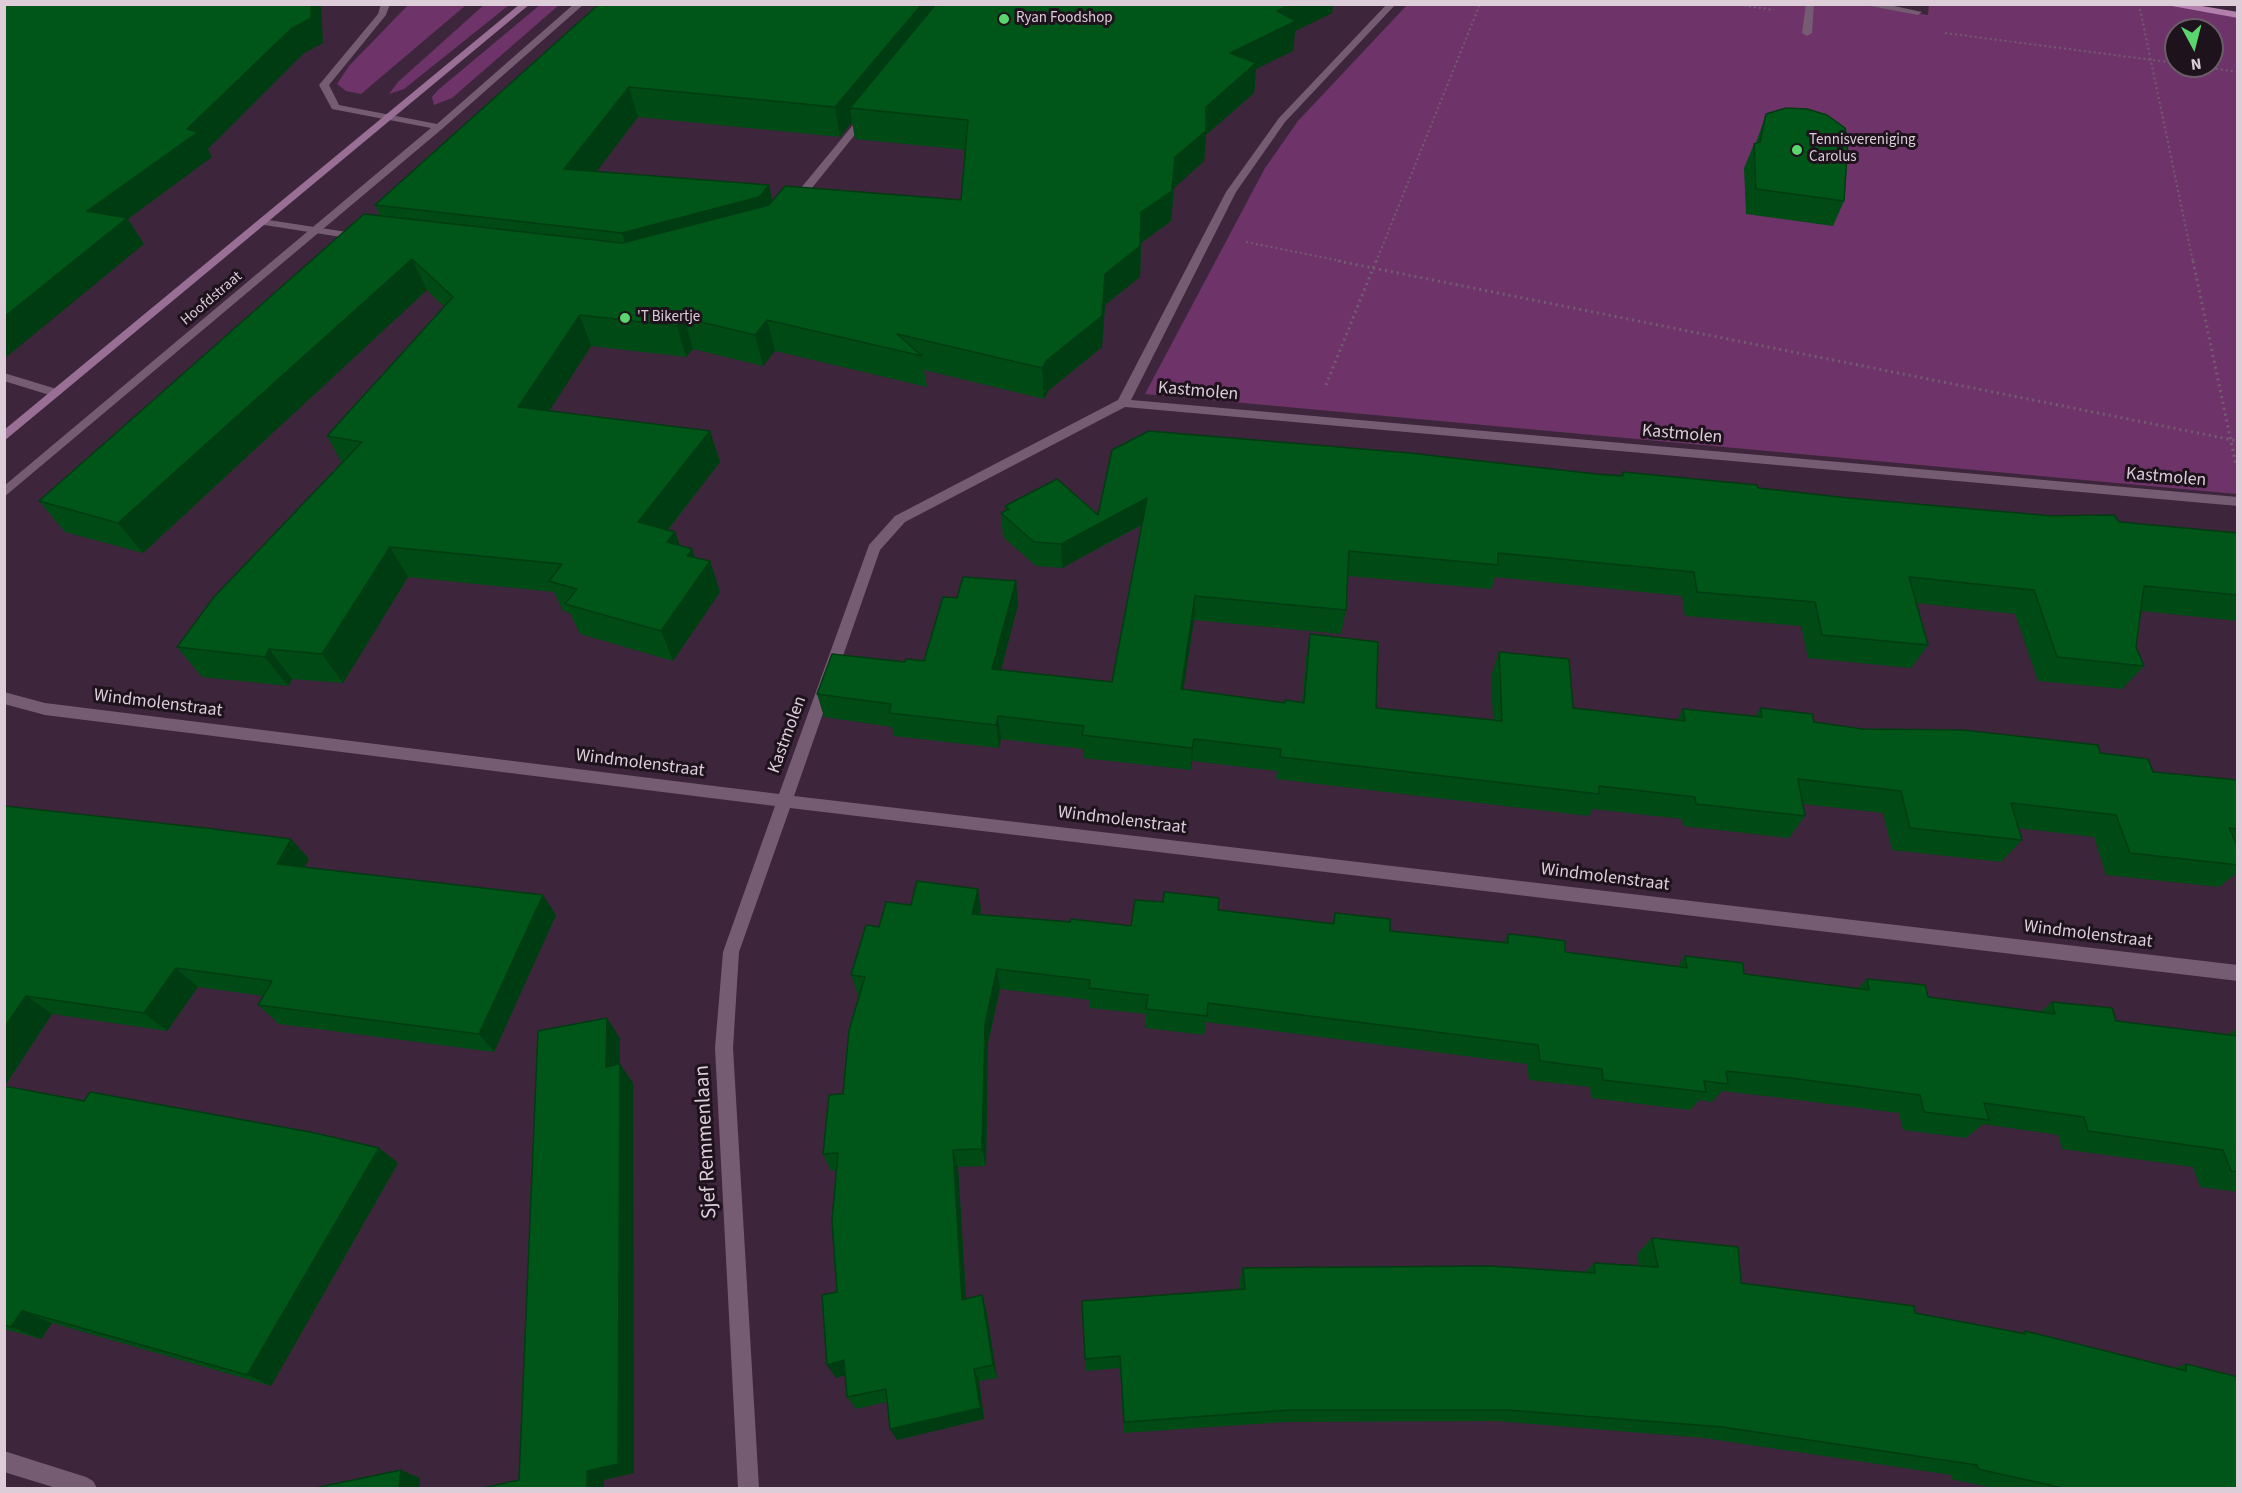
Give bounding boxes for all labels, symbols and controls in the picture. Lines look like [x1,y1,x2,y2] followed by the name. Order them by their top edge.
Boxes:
[1016,10,1113,28] place label: Ryan Foodshop
[997,12,1011,26] marker: Ryan Foodshop
[2164,18,2224,78] north arrow
[2189,52,2203,75] text: N
[1809,132,1916,167] place label: Tennisvereniging Carolus
[1790,143,1804,157] marker: Tennisvereniging Carolus
[178,268,246,330] street label: Hoofdstraat
[637,309,700,327] place label: 'T Bikertje
[618,311,632,325] marker: 'T Bikertje
[1157,378,1239,406] street label: Kastmolen
[1641,421,1723,449] street label: Kastmolen
[2125,464,2207,492] street label: Kastmolen
[92,685,224,723] street label: Windmolenstraat
[764,693,812,777] street label: Kastmolen
[574,745,706,783] street label: Windmolenstraat
[1056,802,1188,840] street label: Windmolenstraat
[1539,859,1671,897] street label: Windmolenstraat
[2022,916,2154,954] street label: Windmolenstraat
[690,1064,724,1220] street label: Sjef Remmenlaan

